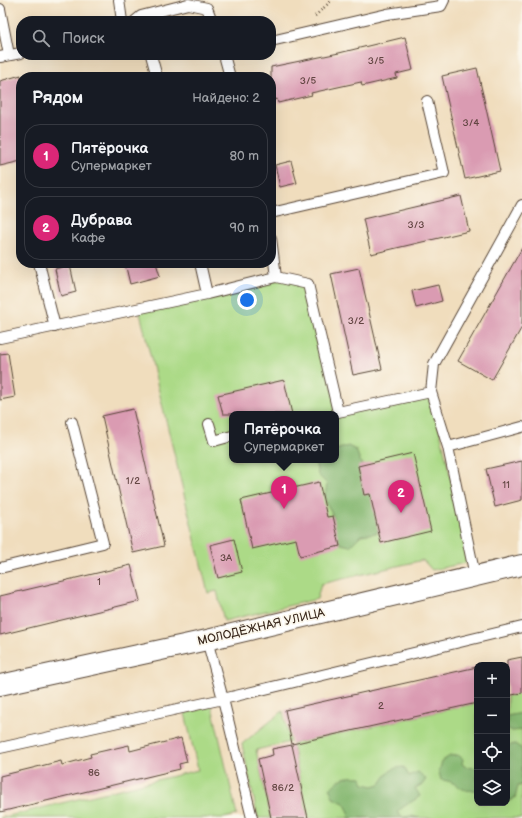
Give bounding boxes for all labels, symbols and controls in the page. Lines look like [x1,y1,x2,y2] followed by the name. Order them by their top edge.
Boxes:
[16,16,276,60] search box
[30,27,52,49] icon: search
[62,29,105,48] text: Поиск
[368,55,384,67] house number: 3/5
[300,75,316,87] house number: 3/5
[32,88,83,108] text: Рядом
[192,90,260,106] text: Найдено: 2
[463,117,479,129] house number: 3/4
[71,139,148,158] text: Пятёрочка
[43,148,49,164] text: 1
[230,148,259,164] text: 80 m
[71,158,152,174] text: Супермаркет
[71,211,132,230] text: Дубрава
[408,219,424,231] house number: 3/3
[42,220,50,236] text: 2
[230,220,259,236] text: 90 m
[71,230,105,246] text: Кафе
[237,290,257,310] your location
[348,315,364,327] house number: 3/2
[229,411,339,463] popup
[244,420,321,439] text: Пятёрочка
[244,439,324,455] text: Супермаркет
[126,475,140,487] house number: 1/2
[271,476,297,509] pin: 1
[502,479,510,491] house number: 11
[388,480,414,513] pin: 2
[220,552,233,564] house number: 3А
[97,576,101,588] house number: 1
[196,604,327,649] street label: МОЛОДЁЖНАЯ УЛИЦА
[474,662,510,806] map controls
[474,662,510,698] button: +
[474,698,510,734] button: −
[378,700,384,712] house number: 2
[474,734,510,770] button: locate
[88,767,100,779] house number: 86
[474,770,510,806] button: layers
[272,782,294,794] house number: 86/2

